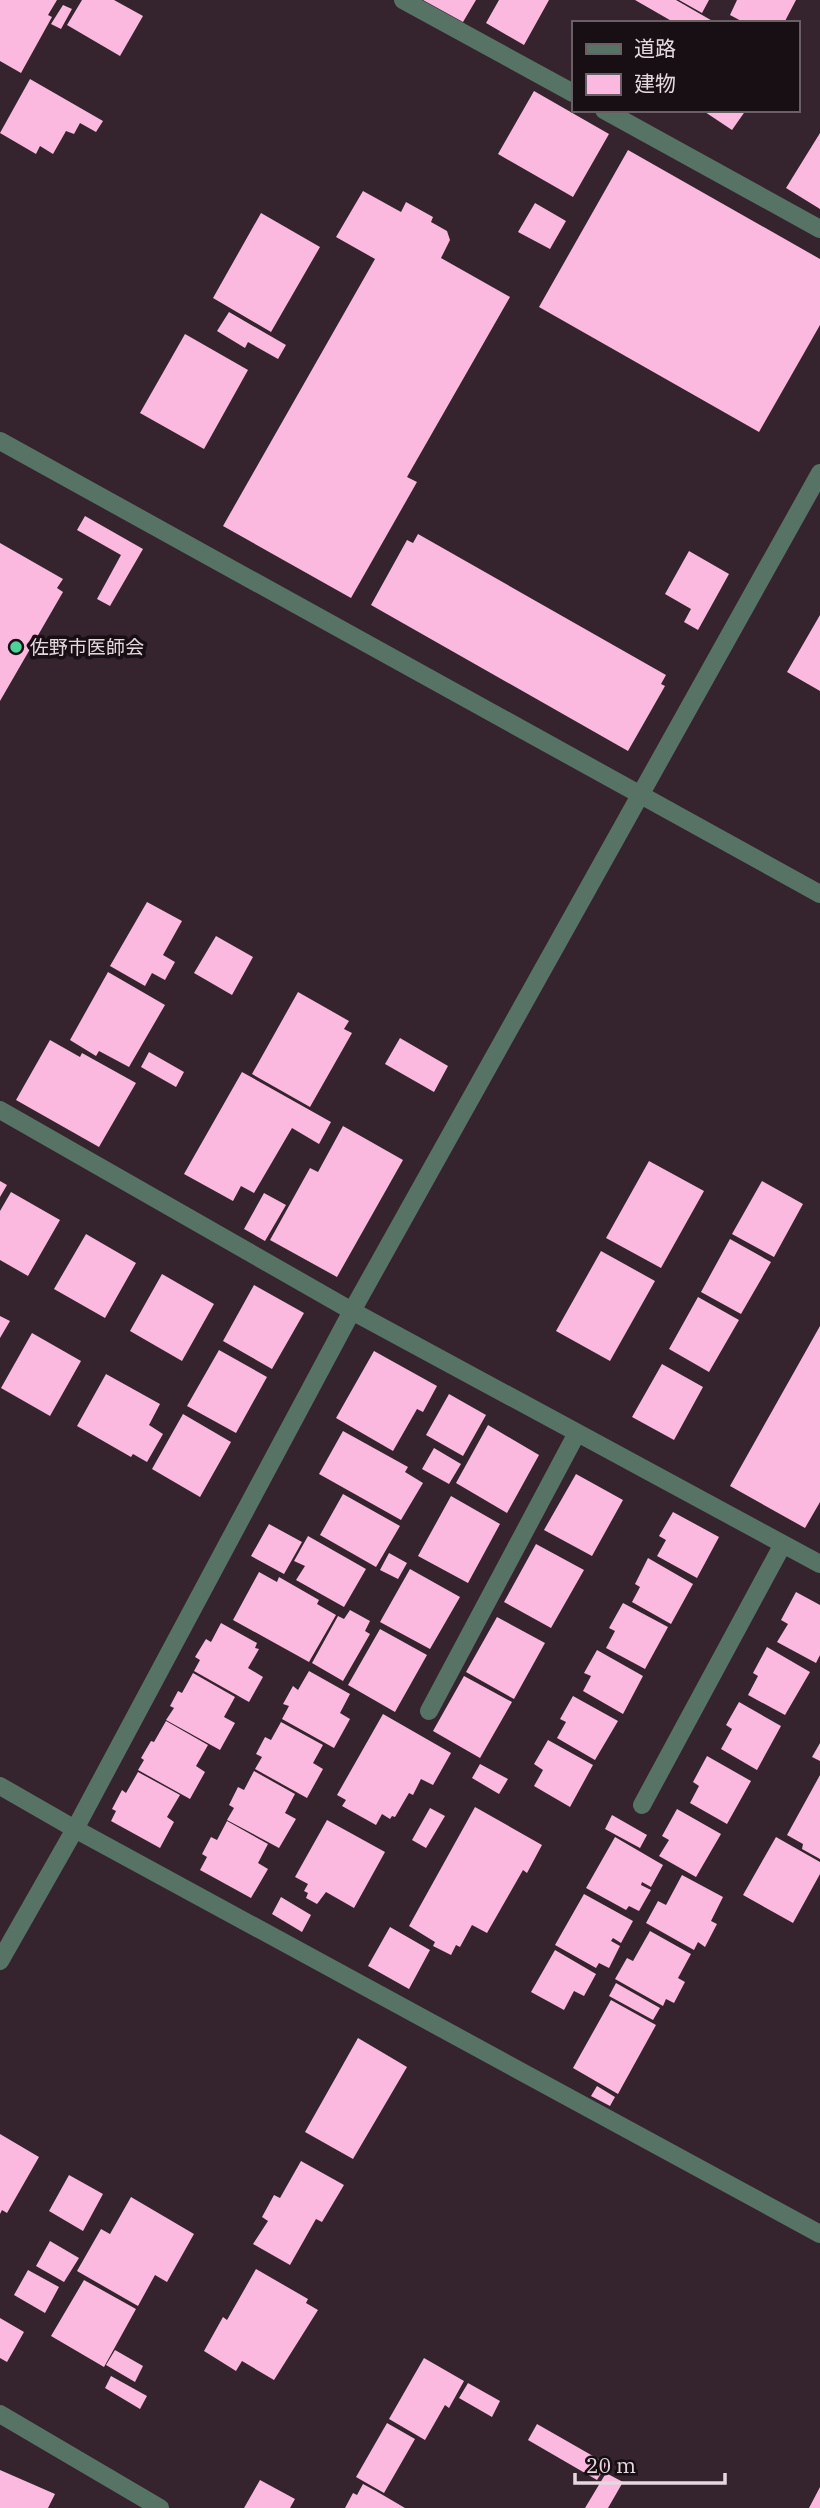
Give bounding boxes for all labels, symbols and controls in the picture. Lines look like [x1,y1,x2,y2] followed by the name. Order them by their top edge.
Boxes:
[572,21,799,112] legend
[634,34,676,62] text: 道路
[634,69,676,97] text: 建物
[30,635,144,659] place label: 佐野市医師会
[8,639,24,655] marker: 佐野市医師会
[575,2442,726,2486] scale bar
[586,2451,636,2479] text: 20 m

